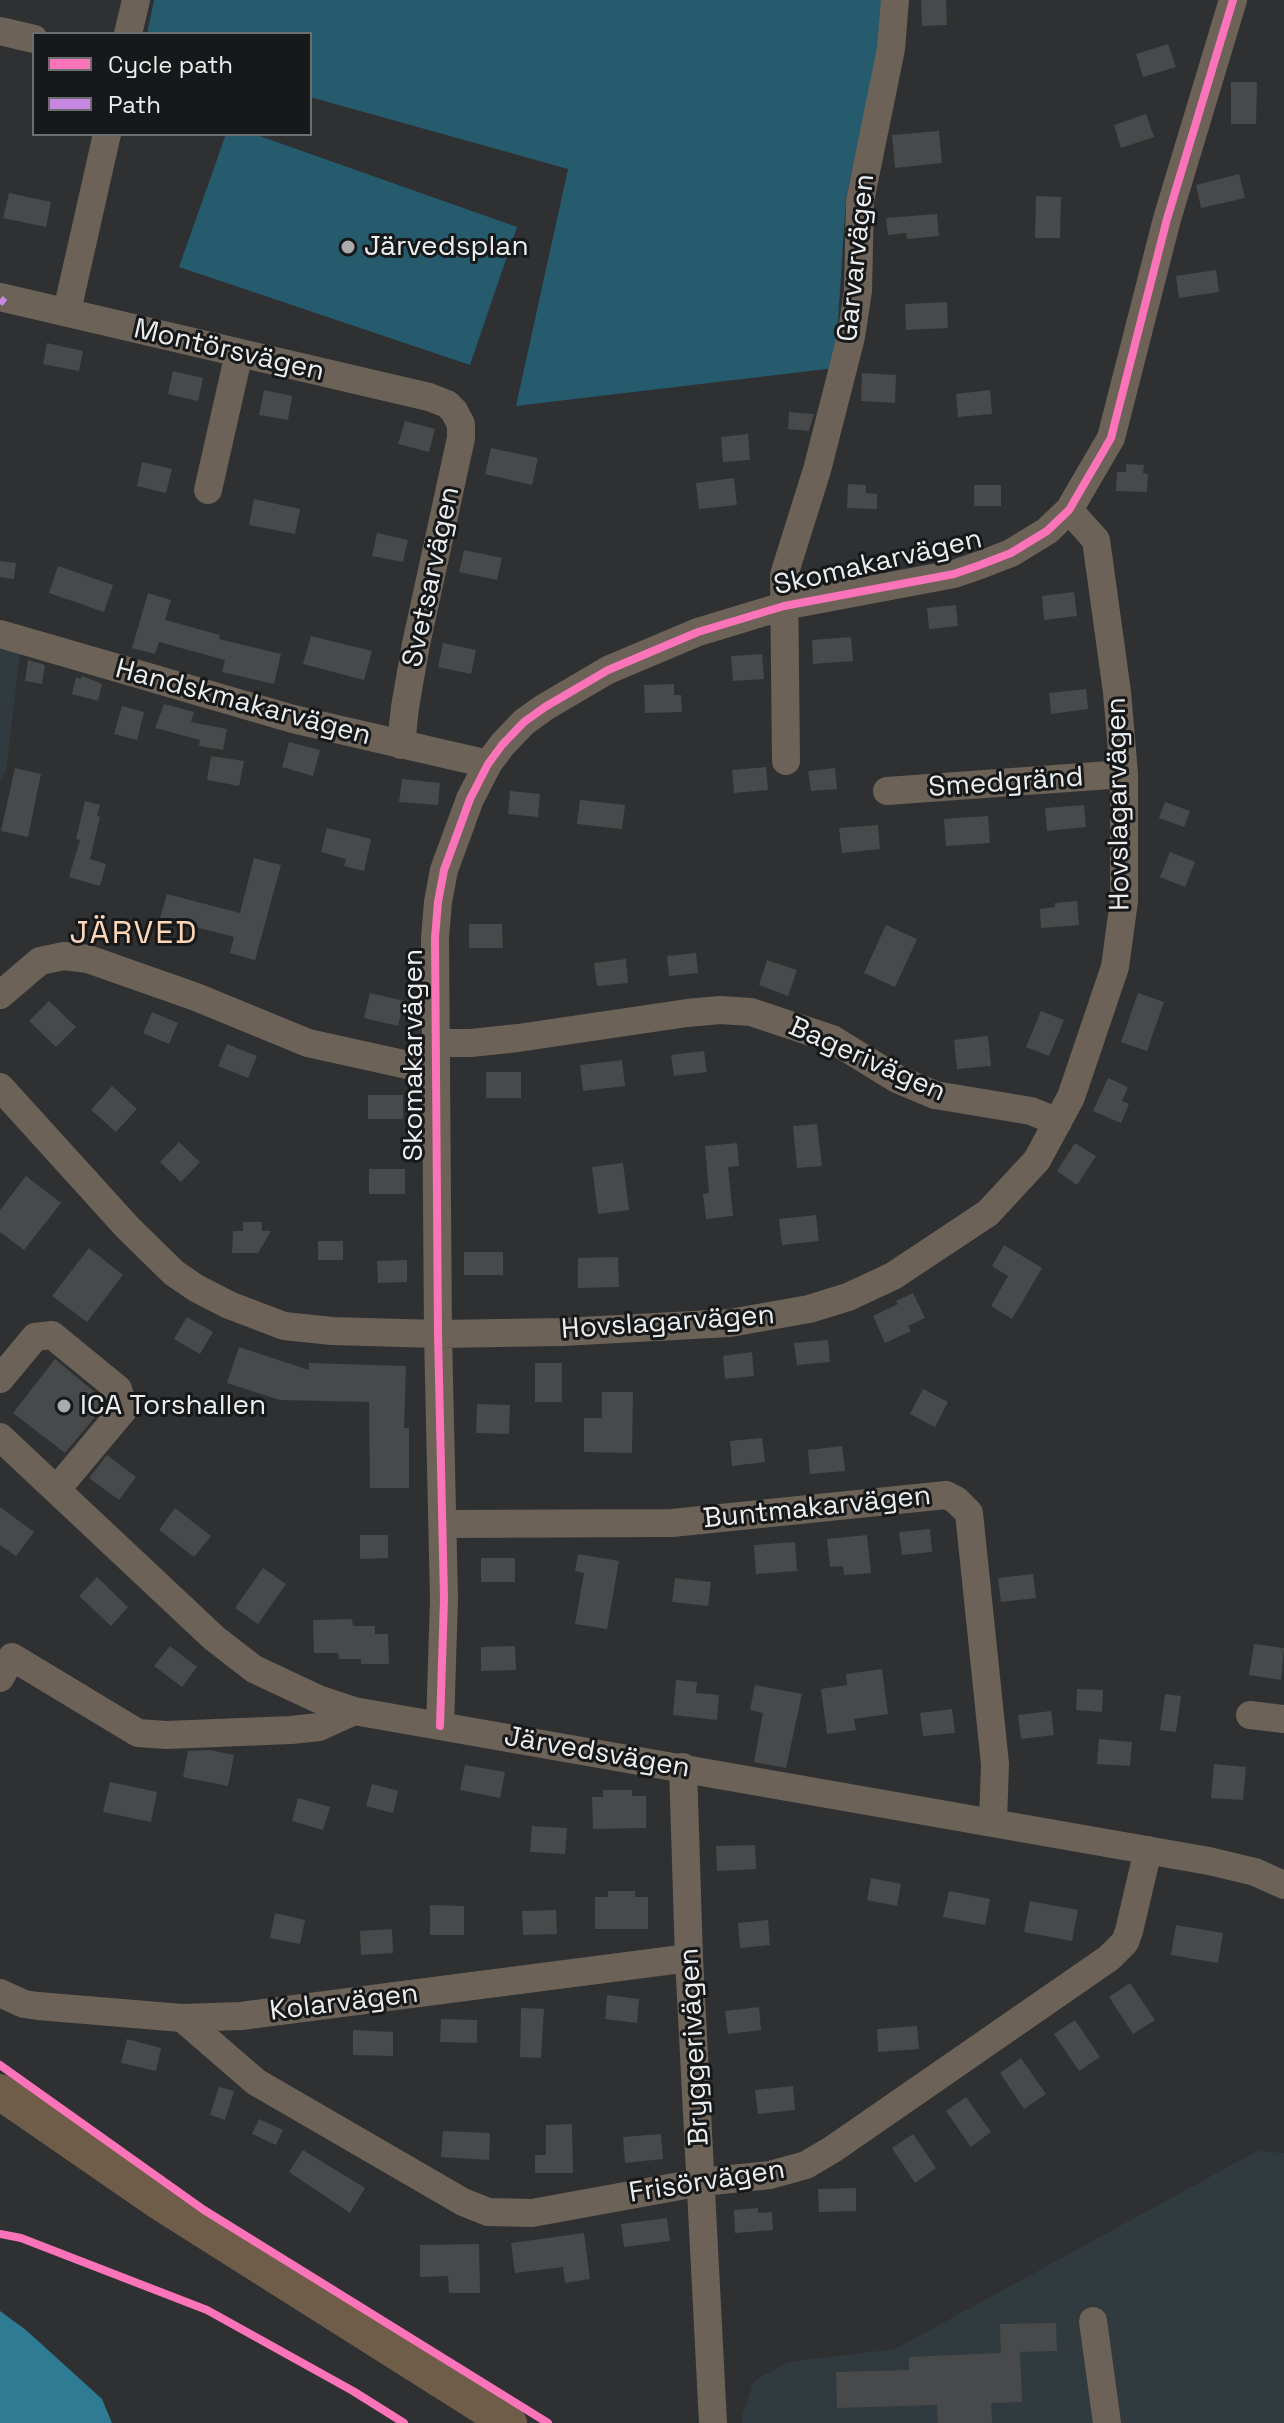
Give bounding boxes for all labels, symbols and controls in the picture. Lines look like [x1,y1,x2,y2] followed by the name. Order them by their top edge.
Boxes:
[32,32,312,136] legend
[108,49,233,80] text: Cycle path
[108,89,161,120] text: Path
[831,172,883,344] street label: Garvarvägen
[364,230,529,264] place label: Järvedsplan
[339,238,357,256] marker: Järvedsplan
[130,313,328,389] street label: Montörsvägen
[396,484,468,670] street label: Svetsarvägen
[771,523,985,603] street label: Skomakarvägen
[112,653,374,753] street label: Handskmakarvägen
[1100,697,1138,911] street label: Hovslagarvägen
[927,761,1085,805] street label: Smedgränd
[69,915,199,953] district label: JÄRVED
[397,949,431,1161] street label: Skomakarvägen
[783,1010,951,1110] street label: Bagerivägen
[560,1299,776,1347] street label: Hovslagarvägen
[80,1389,266,1423] place label: ICA Torshallen
[55,1397,73,1415] marker: ICA Torshallen
[701,1479,933,1537] street label: Buntmakarvägen
[501,1720,693,1786] street label: Järvedsvägen
[673,1947,717,2147] street label: Bryggerivägen
[268,1977,420,2029] street label: Kolarvägen
[627,2153,787,2211] street label: Frisörvägen

